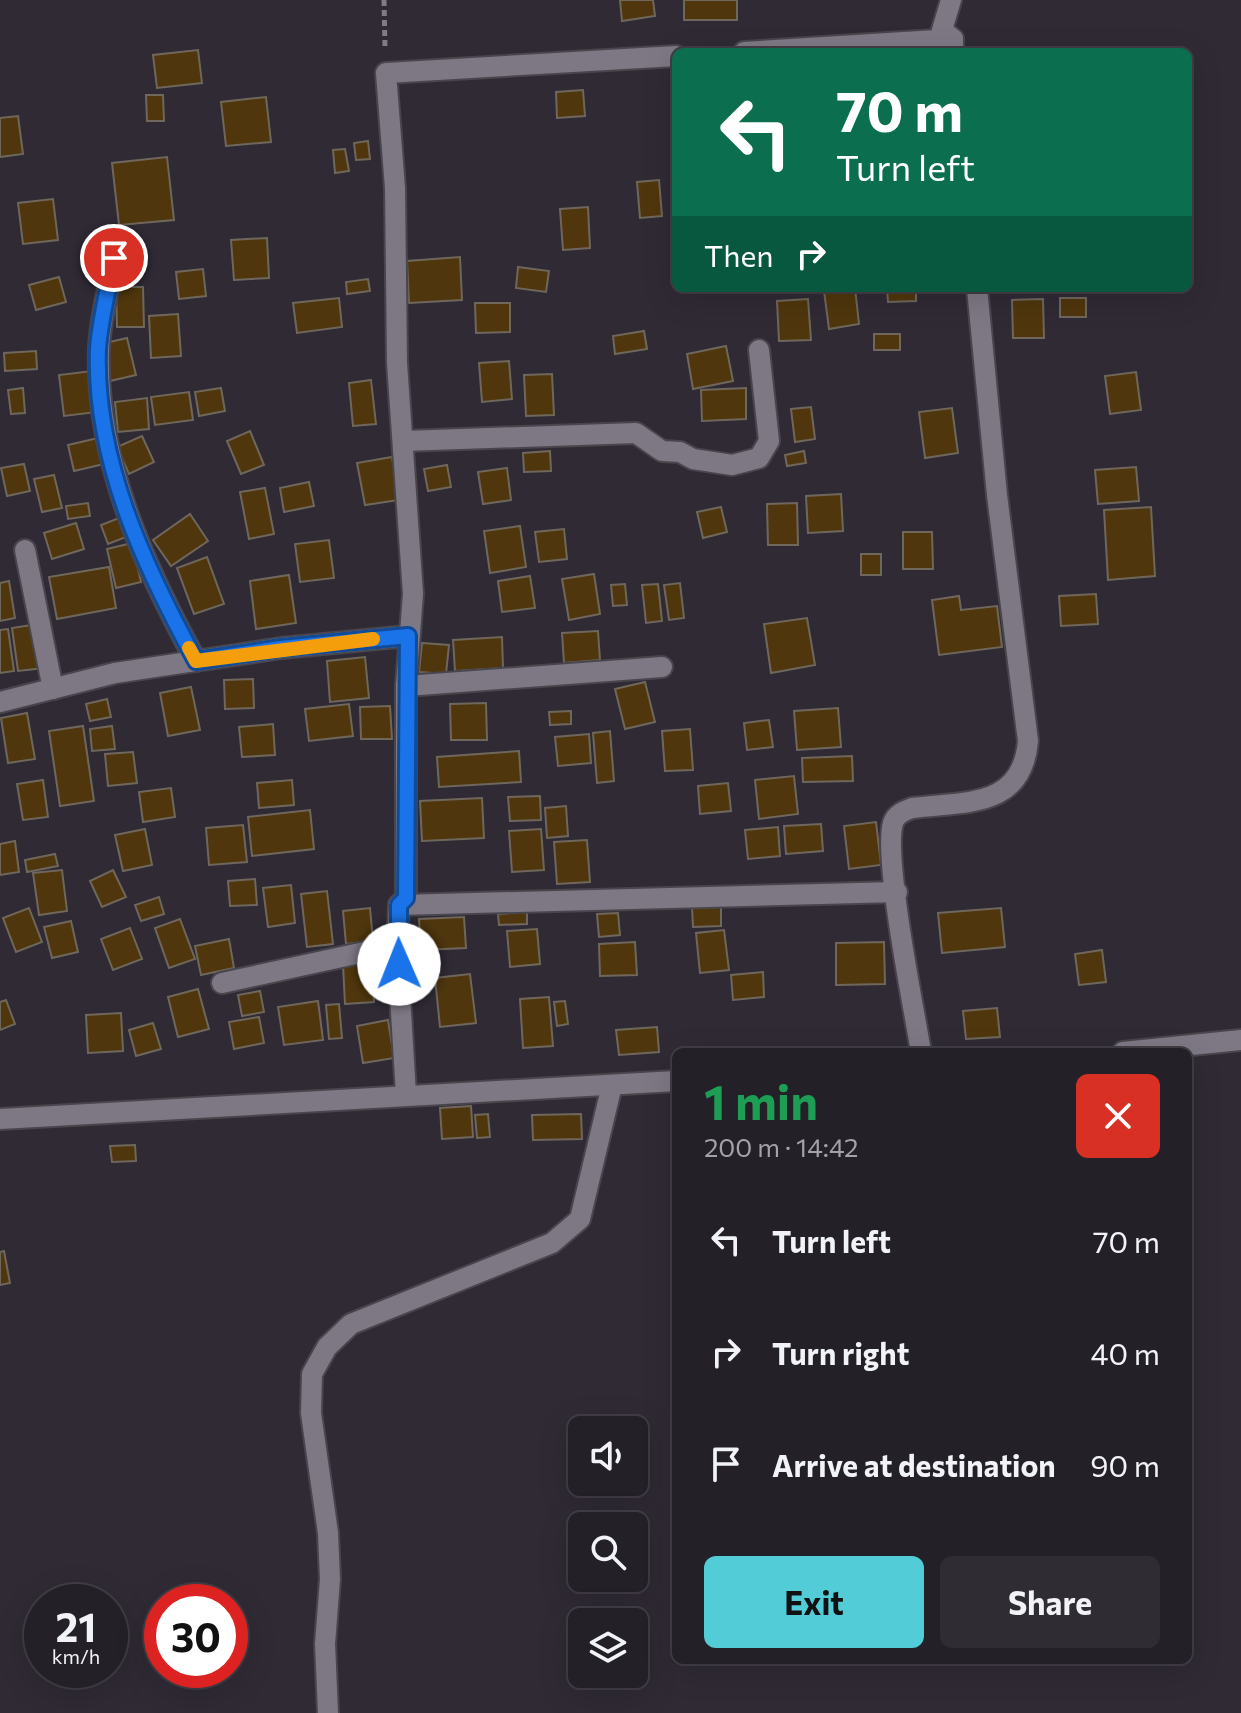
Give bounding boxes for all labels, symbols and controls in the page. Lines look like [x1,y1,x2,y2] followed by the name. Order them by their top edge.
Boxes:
[836,75,963,144] text: 70 m
[704,80,808,184] icon: left
[836,144,975,188] text: Turn left
[80,224,148,292] pin
[789,232,833,276] icon: right
[92,236,136,280] icon: arrive
[704,236,773,273] text: Then
[357,922,441,1006] position arrow
[704,1071,818,1130] text: 1 min
[1076,1074,1160,1158] button: close
[704,1131,859,1162] text: 200 m · 14:42
[704,1218,748,1262] icon: left
[772,1222,891,1259] text: Turn left
[1093,1222,1160,1259] text: 70 m
[704,1330,748,1374] icon: right
[772,1334,909,1371] text: Turn right
[1091,1334,1160,1371] text: 40 m
[568,1416,648,1688] map controls
[568,1416,648,1496] button: sound
[704,1442,748,1486] icon: arrive
[772,1446,1056,1483] text: Arrive at destination
[1090,1446,1160,1483] text: 90 m
[568,1512,648,1592] button: search
[704,1556,924,1648] button: Exit
[940,1556,1160,1648] button: Share
[144,1584,248,1688] speed limit sign: 30
[56,1601,96,1650] text: 21
[568,1608,648,1688] button: layers
[52,1644,100,1668] text: km/h

